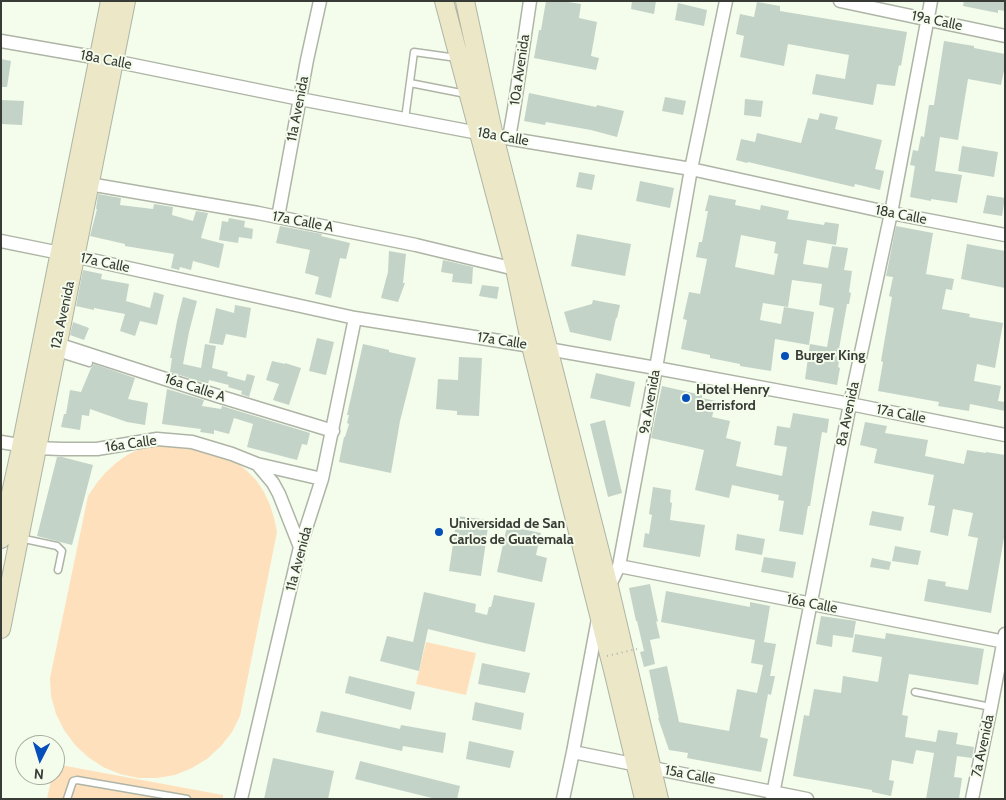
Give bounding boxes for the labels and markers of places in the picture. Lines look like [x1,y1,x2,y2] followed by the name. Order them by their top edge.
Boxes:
[795,348,865,364] place label: Burger King
[779,350,791,362] marker: Burger King
[696,382,770,414] place label: Hotel Henry Berrisford
[680,392,692,404] marker: Hotel Henry Berrisford
[449,516,574,548] place label: Universidad de San Carlos de Guatemala
[433,526,445,538] marker: Universidad de San Carlos de Guatemala

